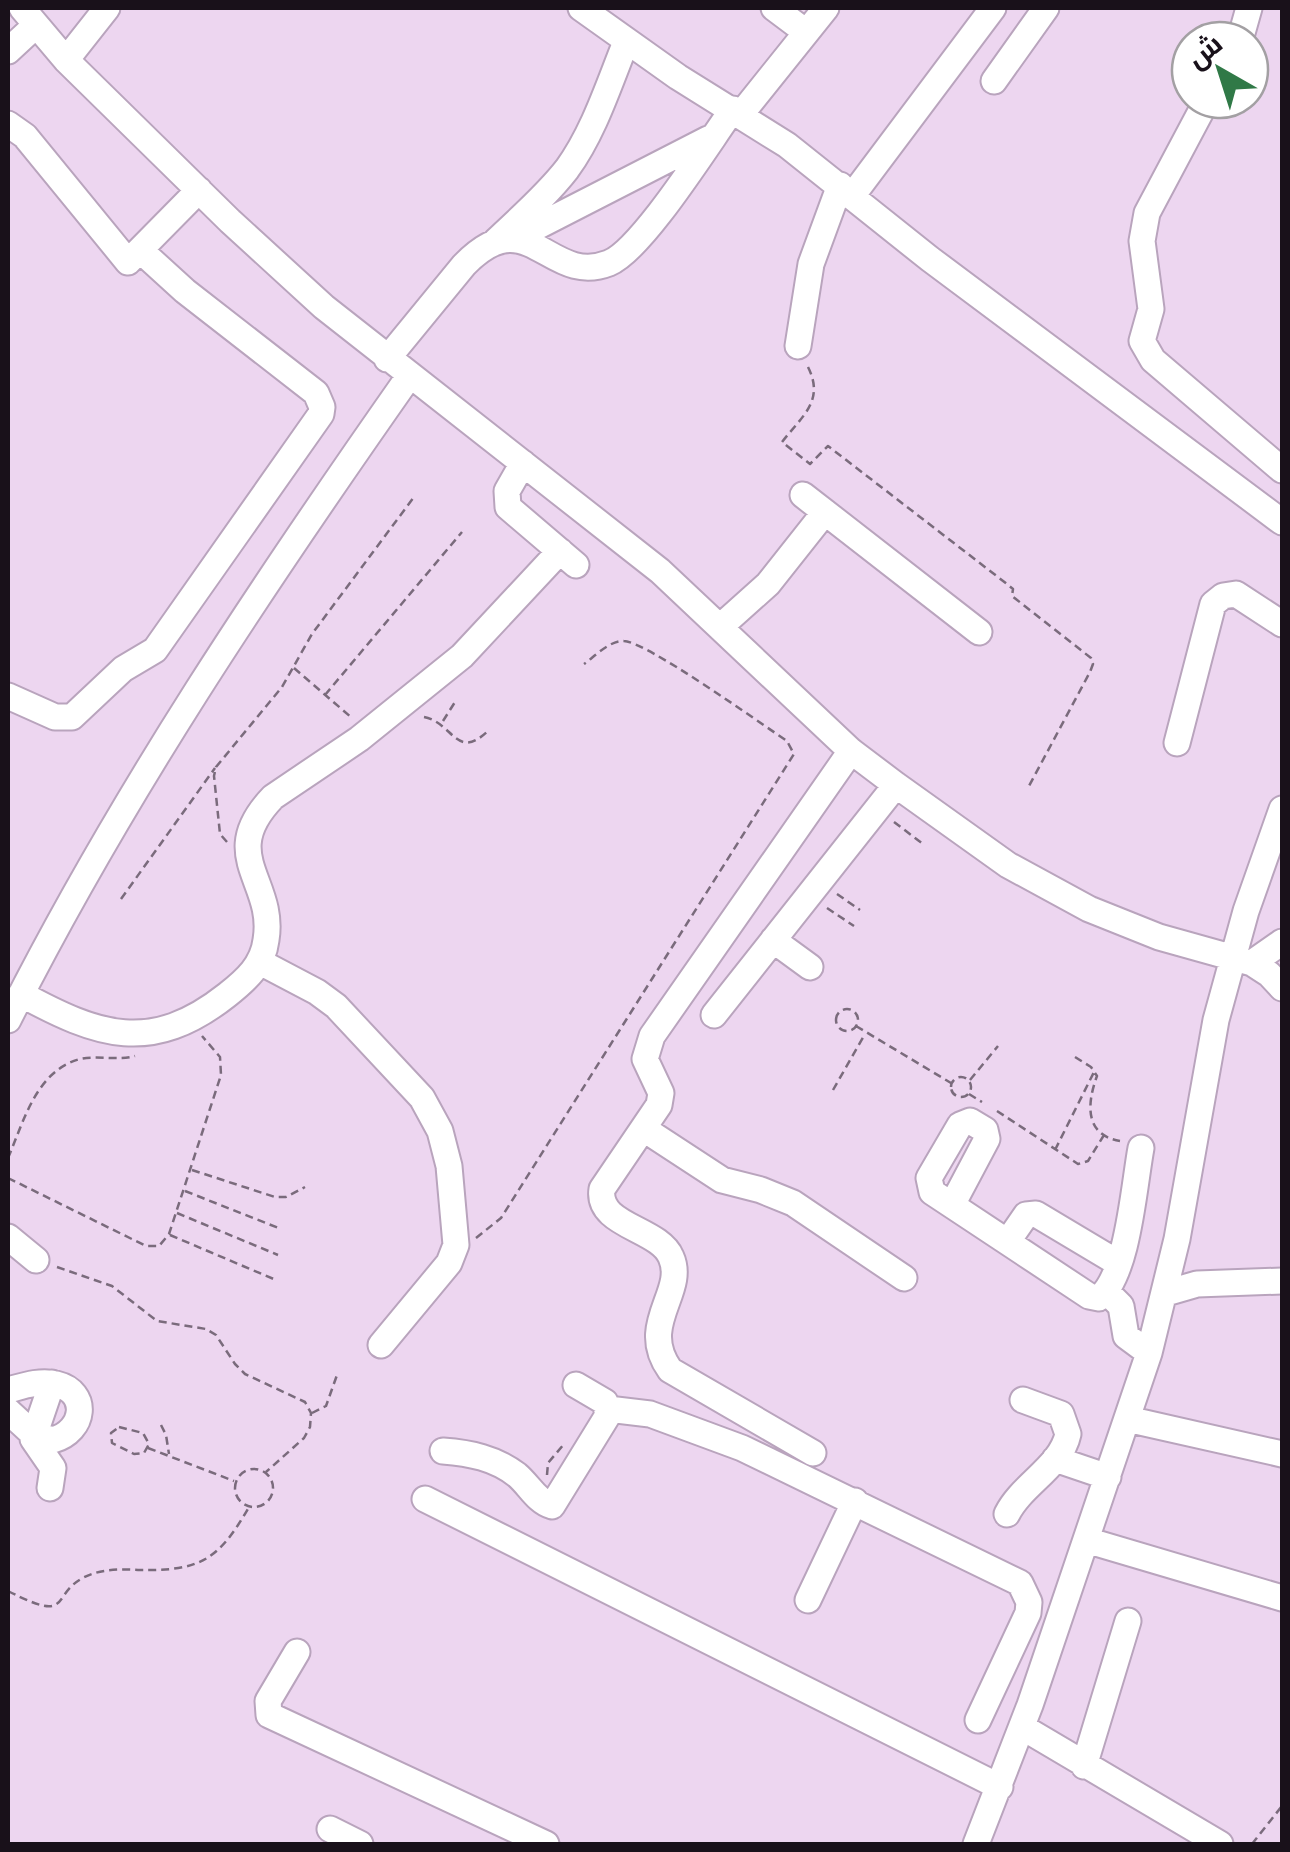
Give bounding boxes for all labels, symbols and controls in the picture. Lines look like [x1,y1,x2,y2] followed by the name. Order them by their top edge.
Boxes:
[1170,20,1270,120] north arrow
[1180,26,1229,75] text: ش

